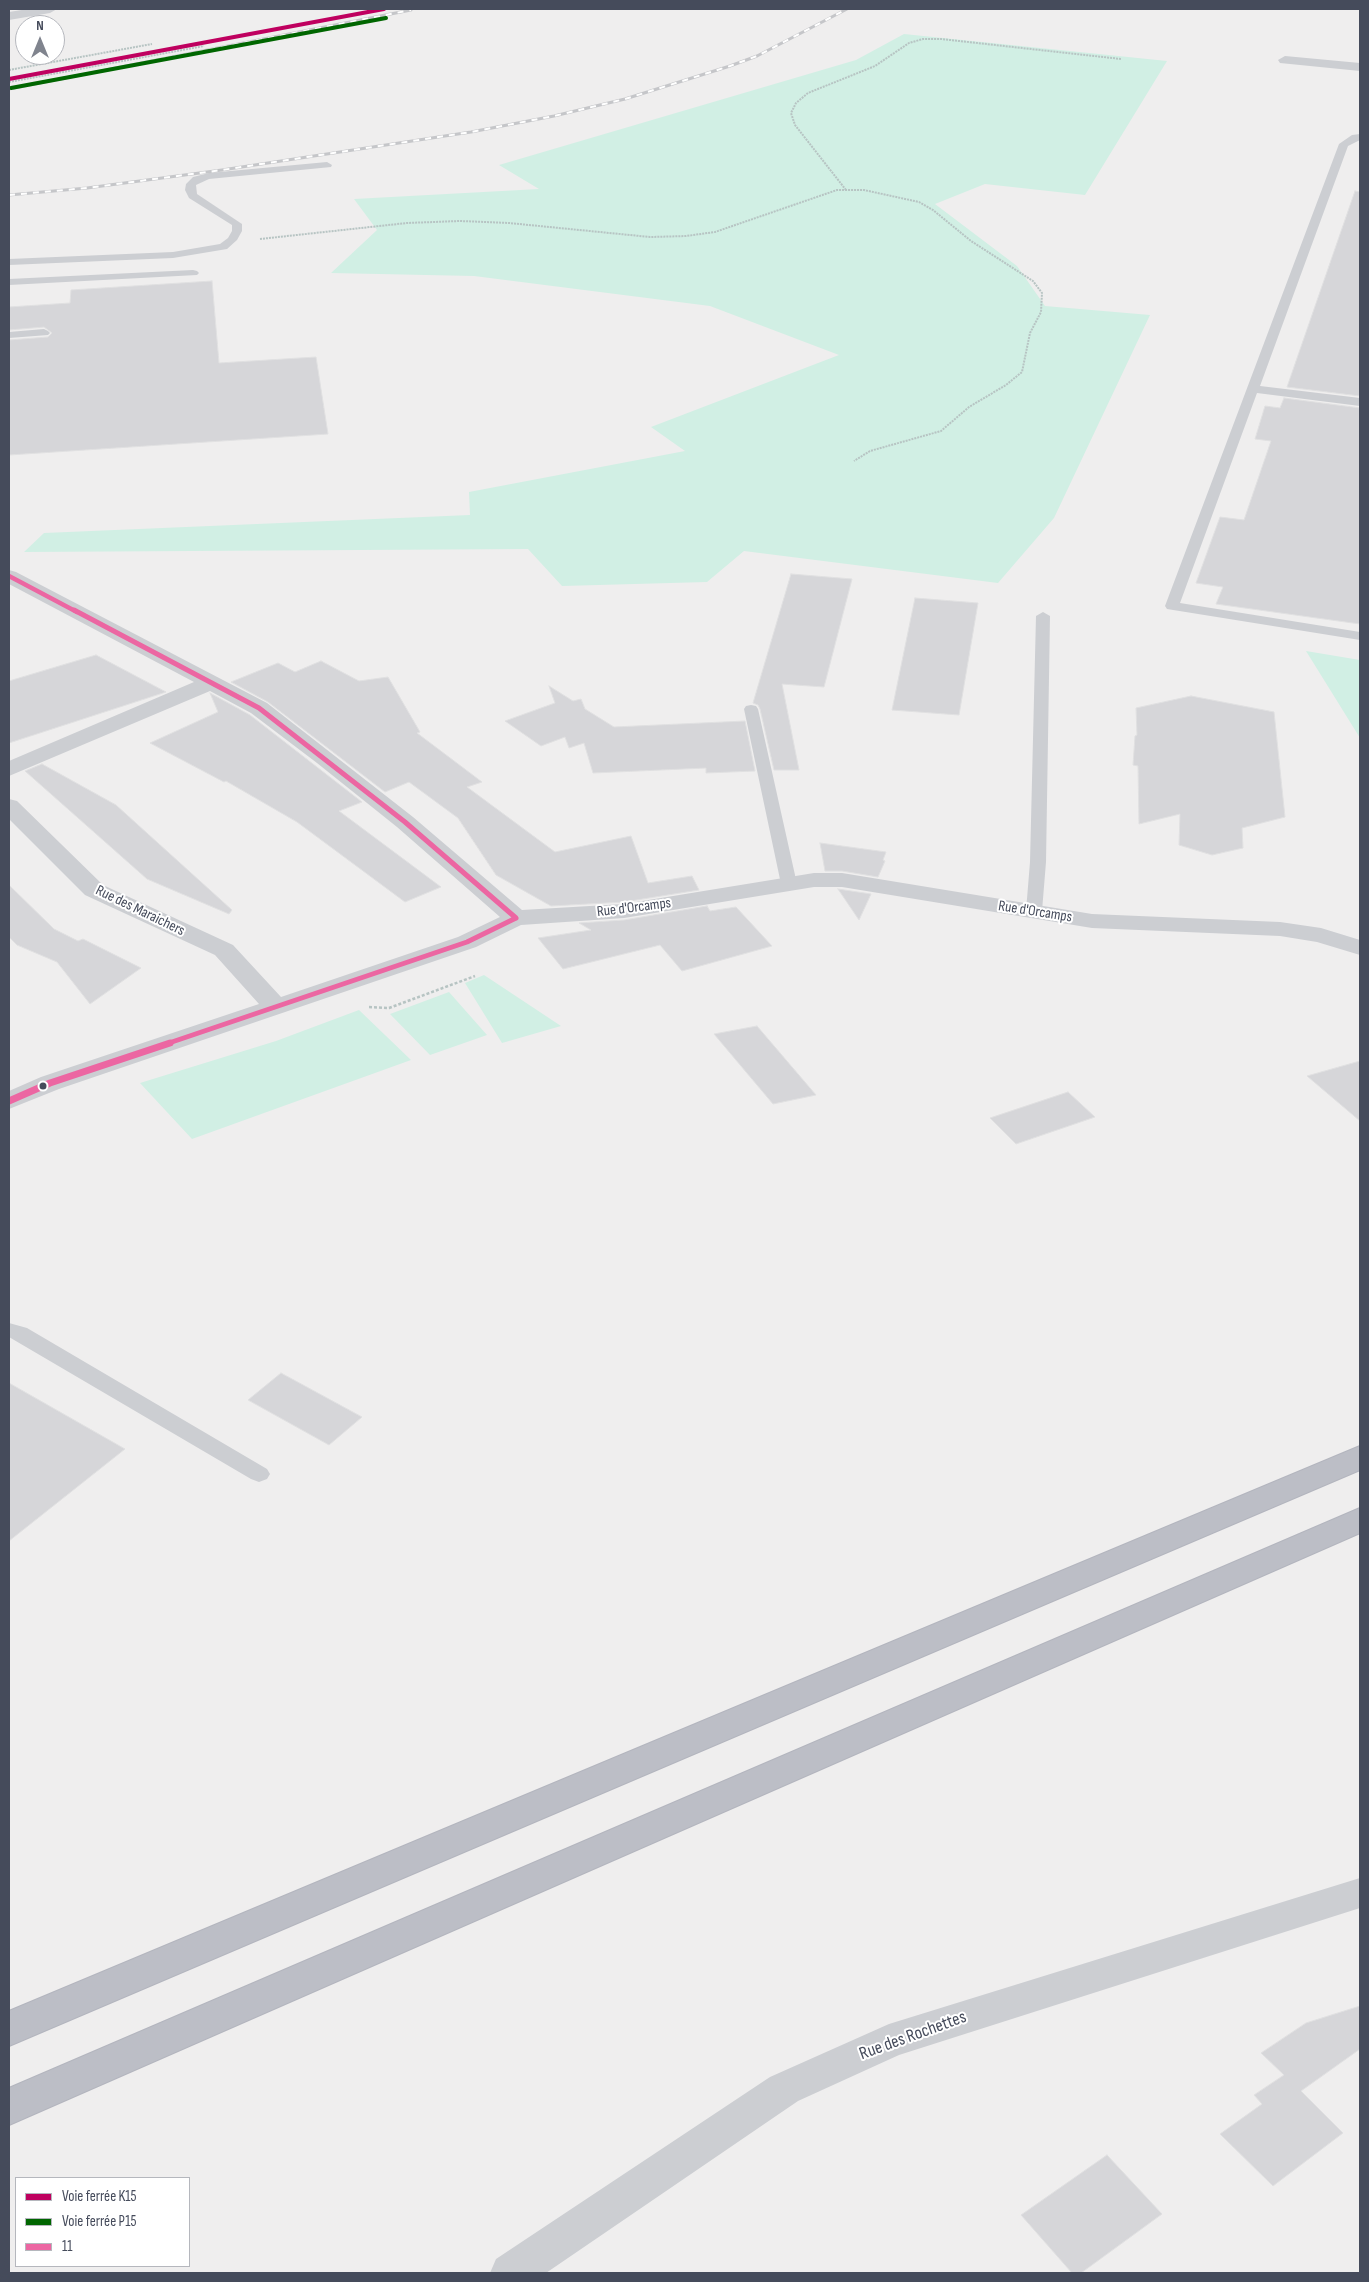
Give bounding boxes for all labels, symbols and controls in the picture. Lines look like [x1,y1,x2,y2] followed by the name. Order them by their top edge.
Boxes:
[15,15,65,65] north arrow
[36,17,44,34] text: N
[93,882,187,940] street label: Rue des Maraichers
[596,895,672,921] street label: Rue d'Orcamps
[997,897,1073,927] street label: Rue d'Orcamps
[38,1081,48,1091] unlabelled marker
[857,2007,969,2065] street label: Rue des Rochettes
[15,2177,190,2267] legend
[62,2187,137,2206] text: Voie ferrée K15
[62,2212,137,2231] text: Voie ferrée P15
[62,2237,73,2256] text: 11

